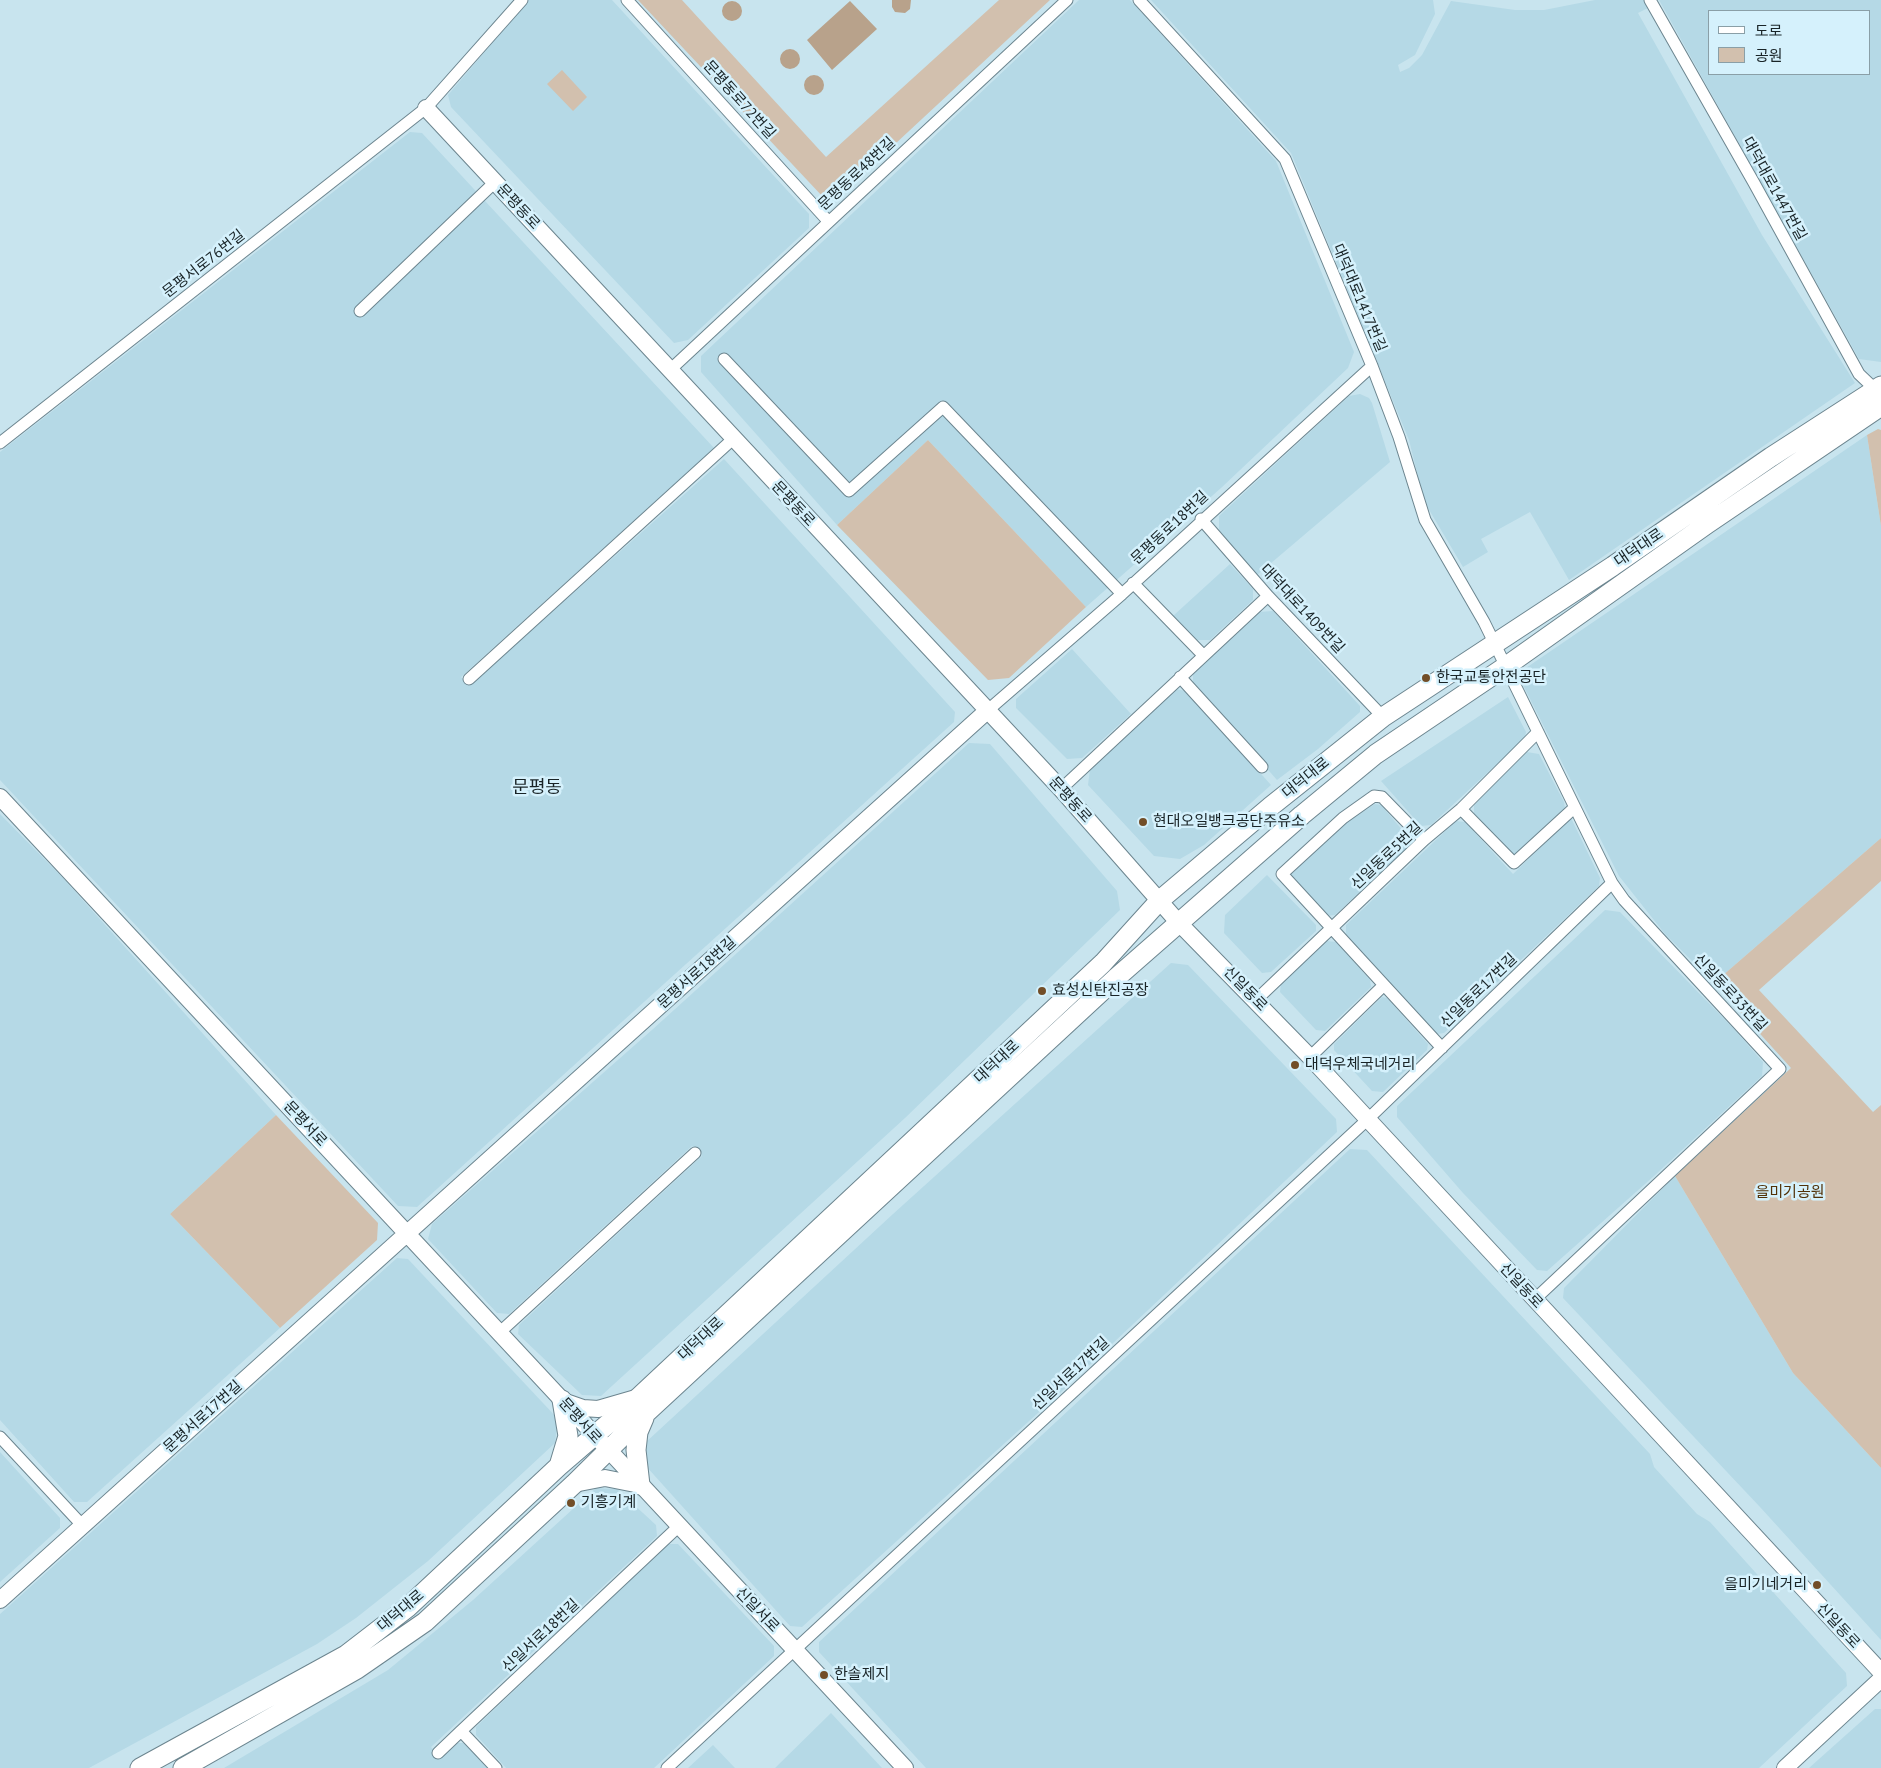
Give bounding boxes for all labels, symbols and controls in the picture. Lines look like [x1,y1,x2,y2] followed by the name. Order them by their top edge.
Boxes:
[1708,10,1871,75] legend
[1755,21,1783,40] text: 도로
[1755,46,1783,65] text: 공원
[699,57,779,143] street label: 문평동로72번길
[815,134,899,214] street label: 문평동로48번길
[1738,134,1810,244] street label: 대덕대로1447번길
[493,181,543,233] street label: 문평동로
[159,226,249,302] street label: 문평서로76번길
[1328,241,1390,355] street label: 대덕대로1417번길
[768,478,818,530] street label: 문평동로
[1128,488,1212,568] street label: 문평동로18번길
[1611,525,1667,571] street label: 대덕대로
[1256,561,1348,657] street label: 대덕대로1409번길
[1436,669,1546,687] place label: 한국교통안전공단
[1420,672,1432,684] marker: 한국교통안전공단
[1279,754,1333,802] street label: 대덕대로
[1045,773,1095,827] street label: 문평동로
[512,777,562,799] district label: 문평동
[1153,813,1305,831] place label: 현대오일뱅크공단주유소
[1137,816,1149,828] marker: 현대오일뱅크공단주유소
[1348,818,1426,894] street label: 신일동로5번길
[654,933,740,1013] street label: 문평서로18번길
[1437,950,1521,1032] street label: 신일동로17번길
[1690,951,1770,1035] street label: 신일동로33번길
[1219,963,1271,1015] street label: 신일동로
[1052,982,1149,1000] place label: 효성신탄진공장
[1036,985,1048,997] marker: 효성신탄진공장
[971,1037,1023,1087] street label: 대덕대로
[1305,1056,1415,1074] place label: 대덕우체국네거리
[1289,1059,1301,1071] marker: 대덕우체국네거리
[280,1098,330,1150] street label: 문평서로
[1756,1184,1824,1202] park label: 을미기공원
[1496,1260,1546,1312] street label: 신일동로
[675,1314,727,1364] street label: 대덕대로
[1029,1334,1113,1414] street label: 신일서로17번길
[160,1377,246,1457] street label: 문평서로17번길
[555,1394,605,1448] street label: 문평서로
[581,1494,636,1512] place label: 기흥기계
[565,1497,577,1509] marker: 기흥기계
[1724,1576,1807,1594] place label: 을미기네거리
[1811,1579,1823,1591] marker: 을미기네거리
[731,1584,783,1636] street label: 신일서로
[374,1586,428,1636] street label: 대덕대로
[499,1596,583,1676] street label: 신일서로18번길
[1813,1600,1863,1652] street label: 신일동로
[834,1666,889,1684] place label: 한솔제지
[818,1669,830,1681] marker: 한솔제지

